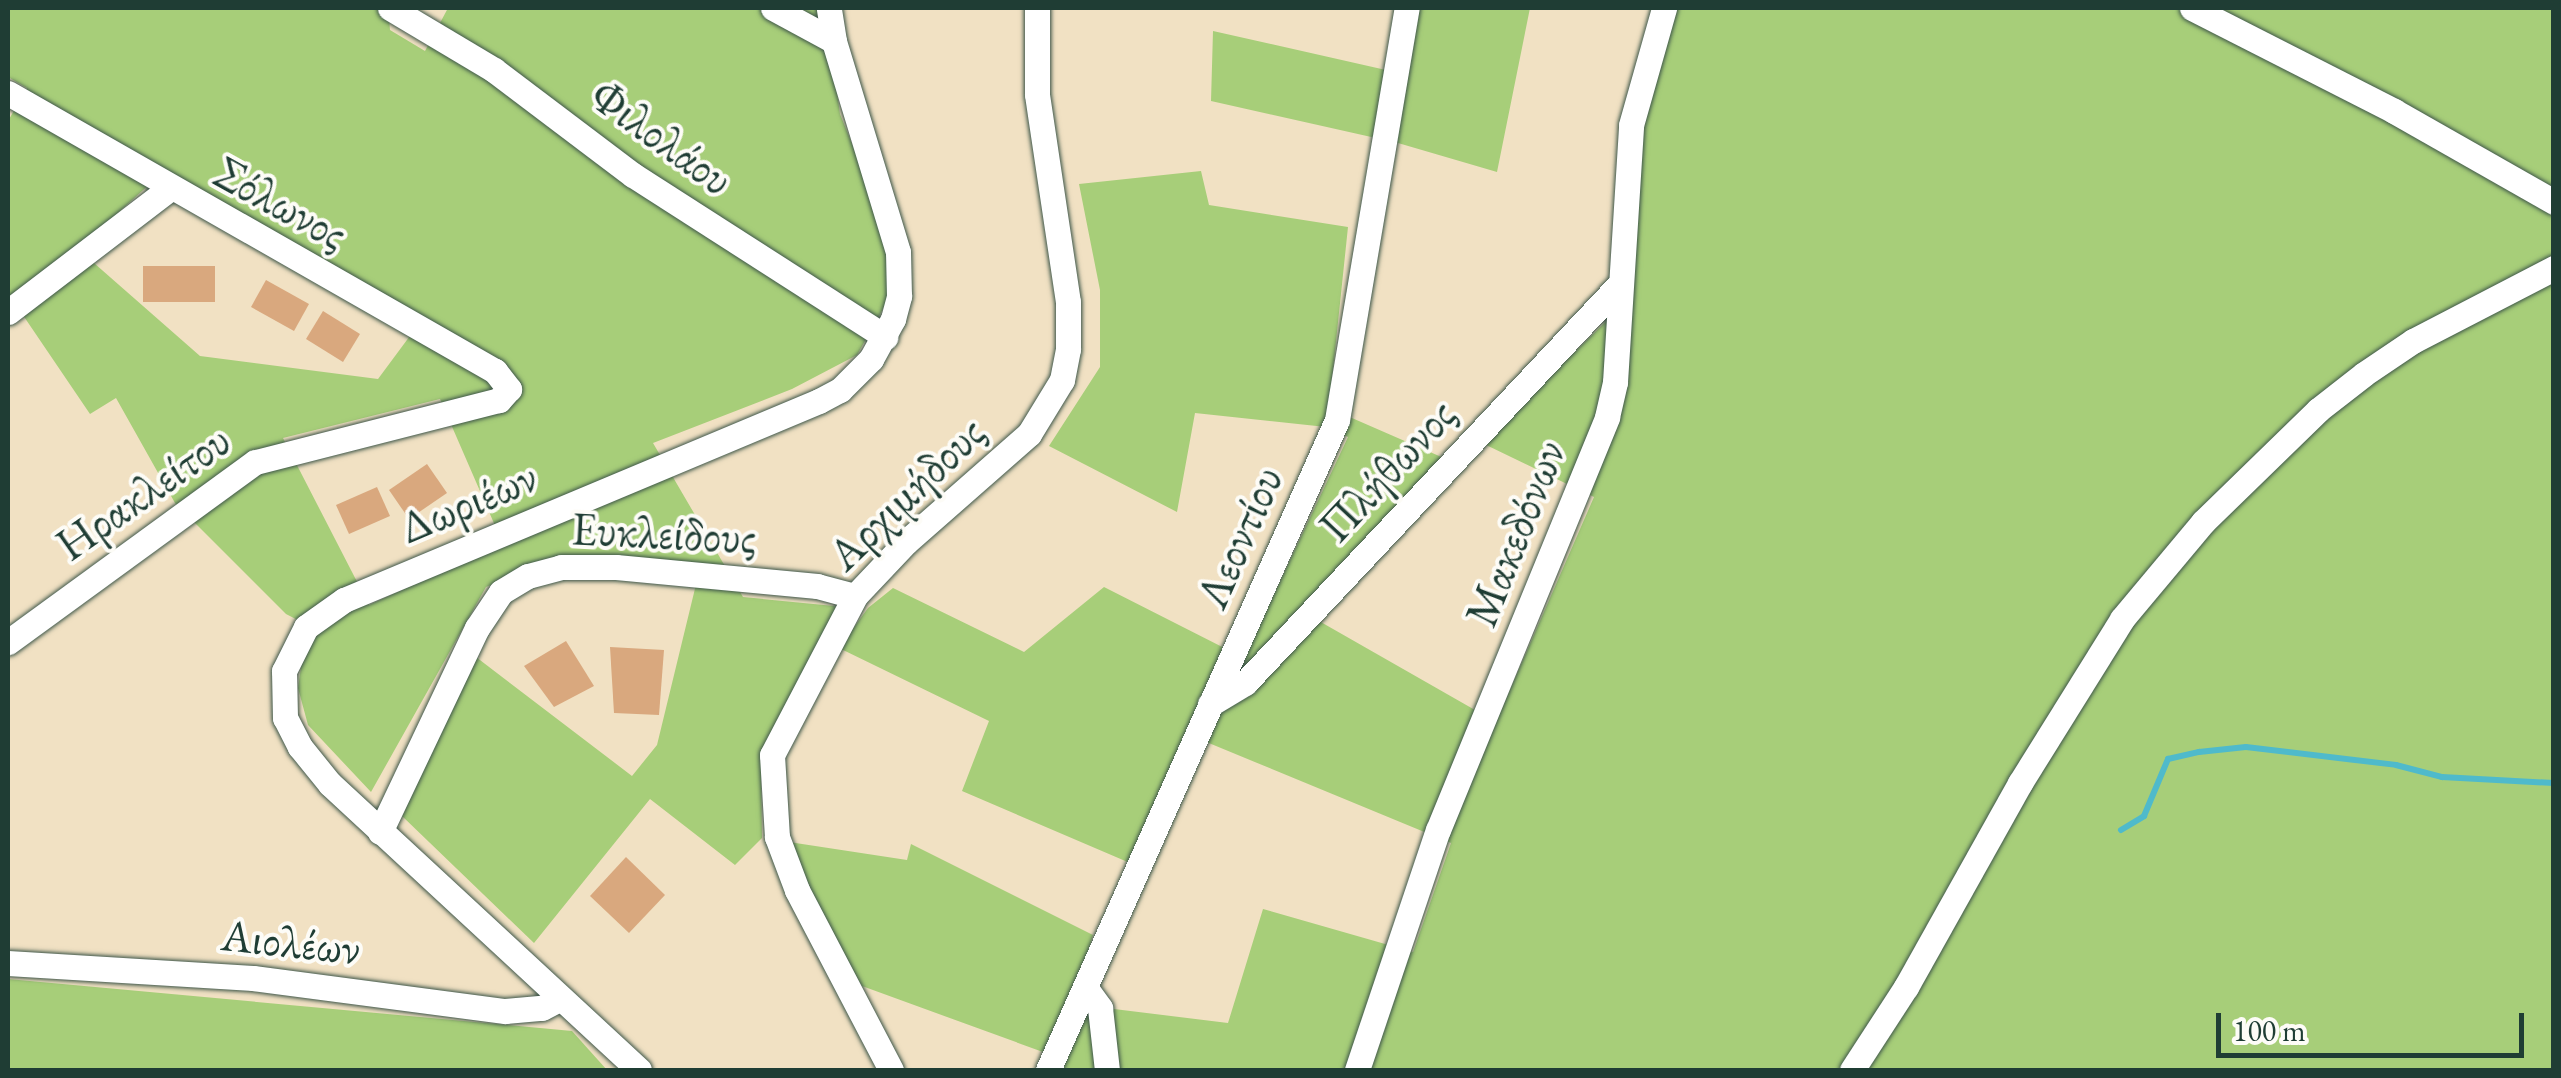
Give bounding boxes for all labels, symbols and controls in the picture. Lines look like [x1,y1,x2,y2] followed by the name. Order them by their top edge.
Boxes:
[580,67,744,207] street label: Φιλολάου
[205,145,357,261] street label: Σόλωνος
[1307,387,1467,553] street label: Πλήθωνος
[816,405,996,581] street label: Αρχιμήδους
[46,413,240,571] street label: Ηρακλείτου
[1453,432,1577,634] street label: Μακεδόνων
[391,449,545,555] street label: Δωριέων
[1184,458,1294,616] street label: Λεοντίου
[570,501,758,565] street label: Ευκλείδους
[219,908,363,976] street label: Αιολέων
[2221,993,2528,1055] scale bar
[2233,1011,2306,1050] text: 100 m

